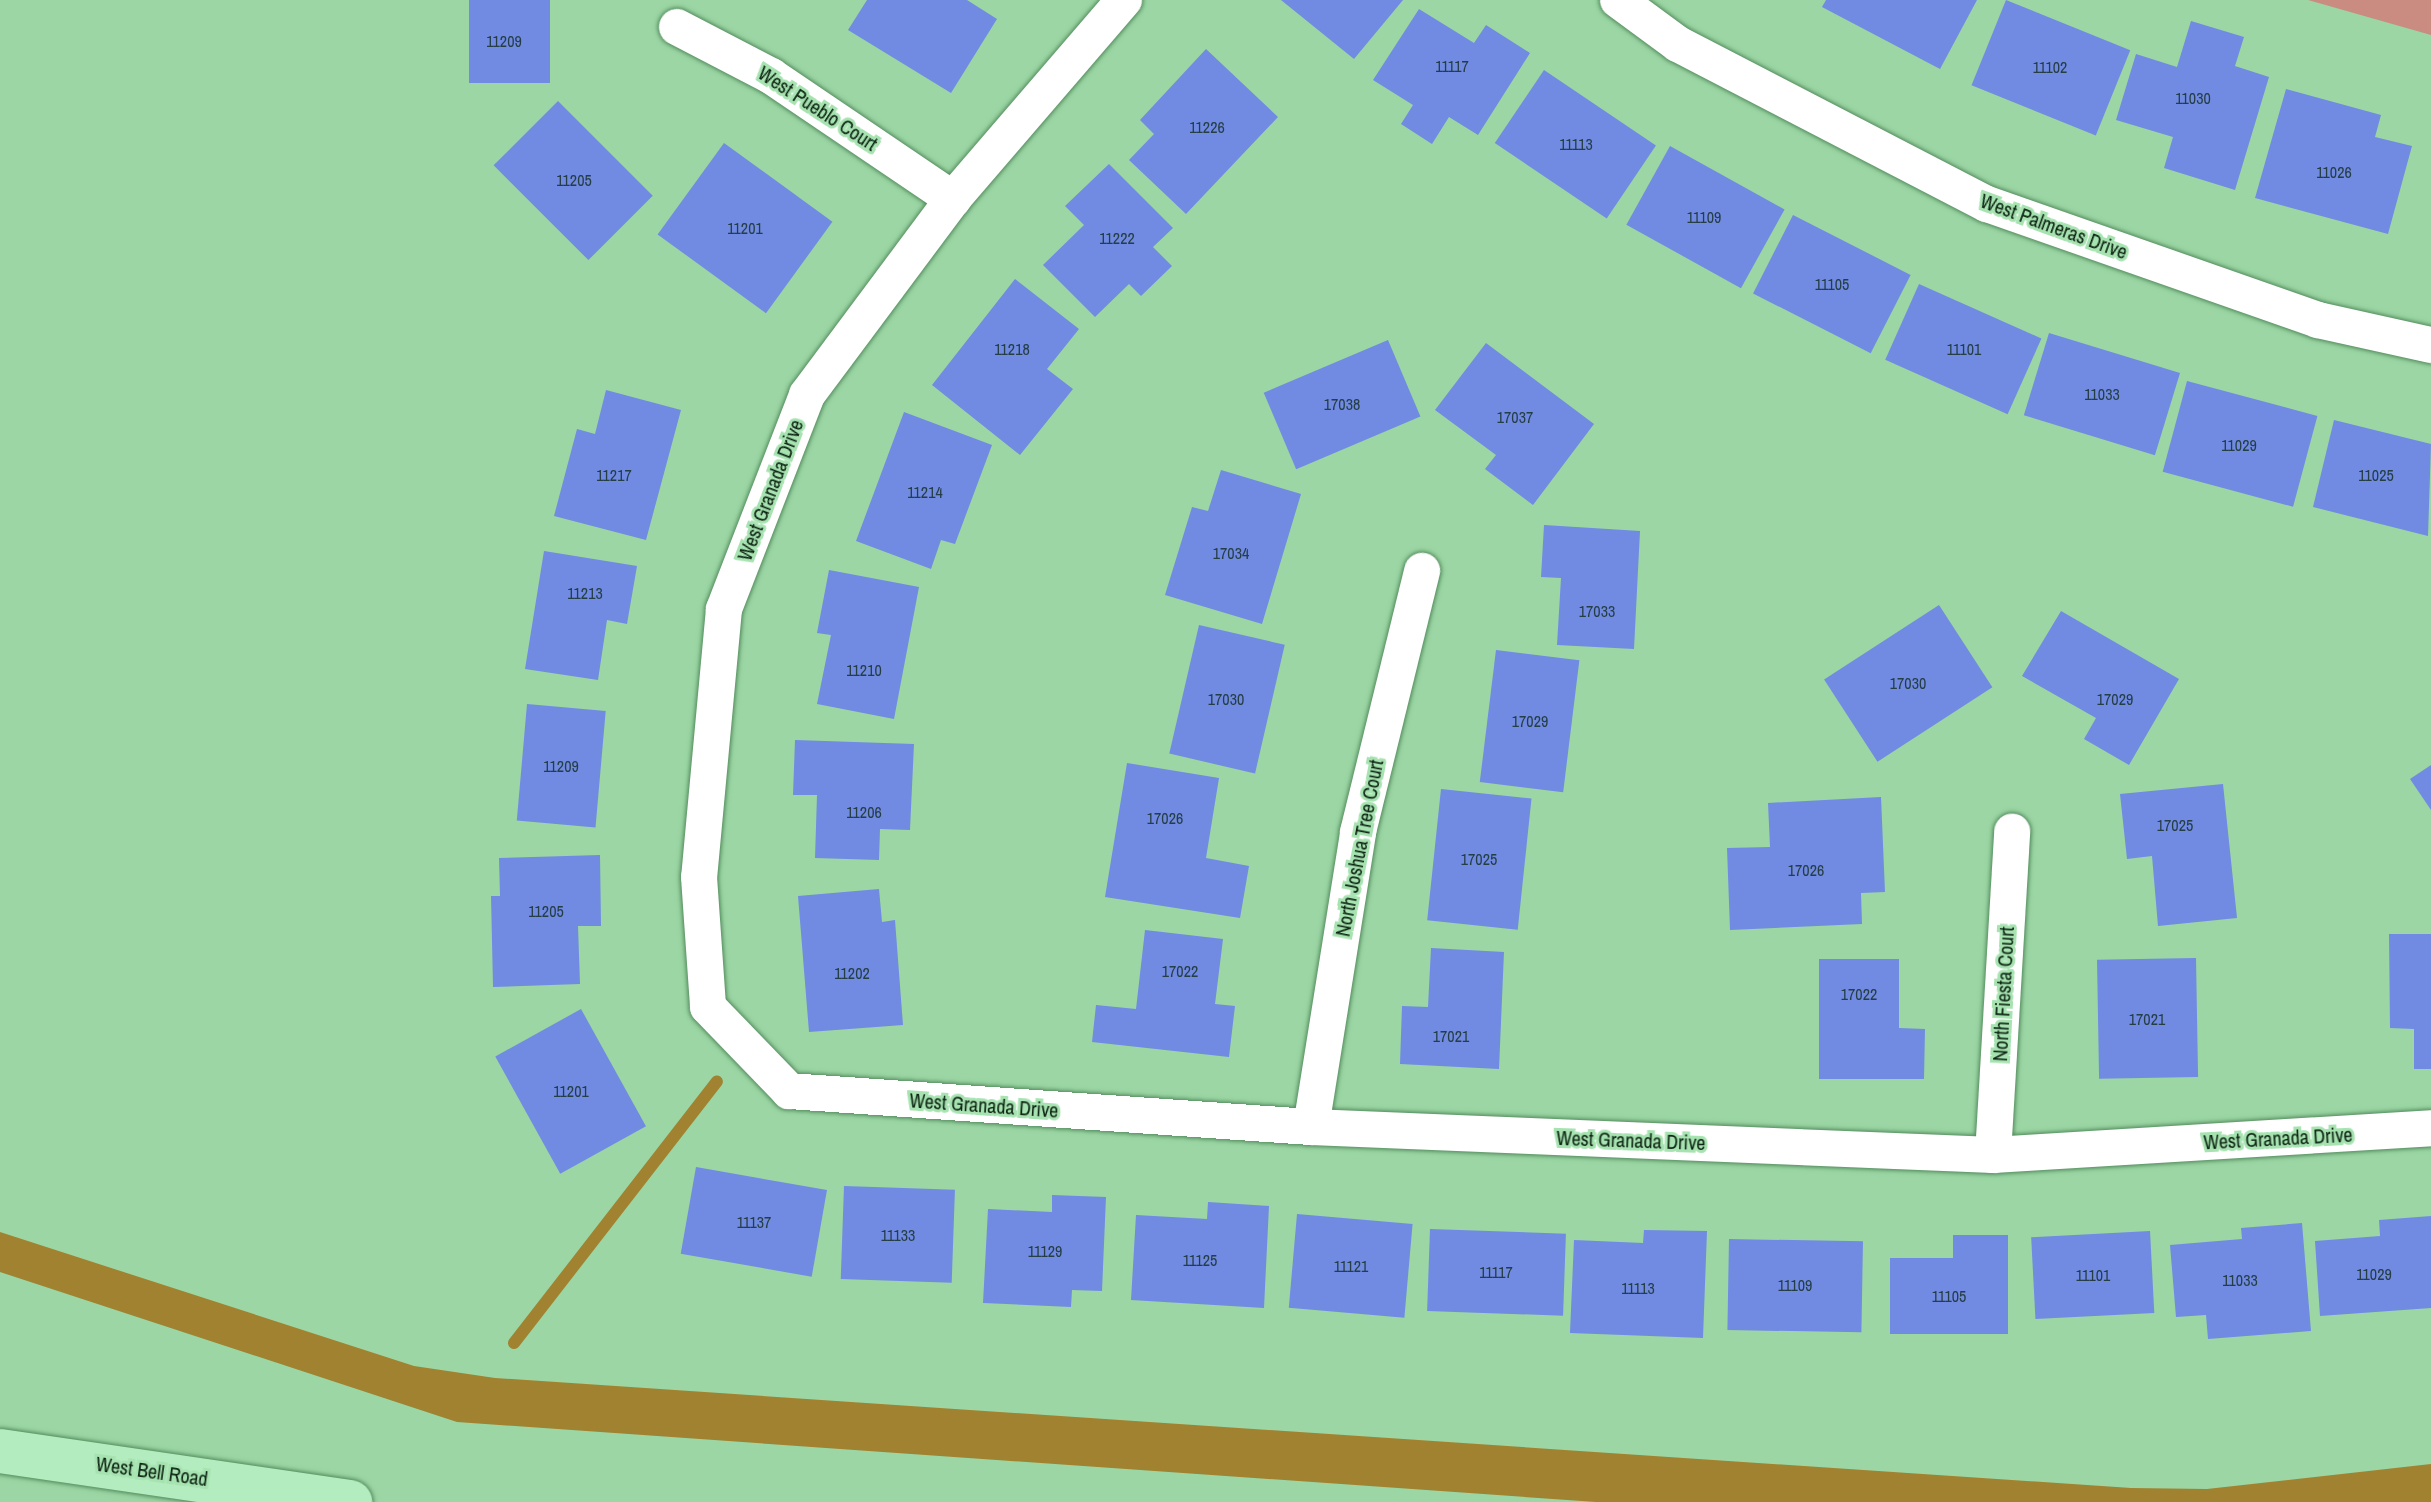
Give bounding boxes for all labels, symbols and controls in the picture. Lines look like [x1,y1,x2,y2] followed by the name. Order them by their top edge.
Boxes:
[486,31,522,51] house number: 11209
[1435,56,1469,76] house number: 11117
[2033,57,2067,77] house number: 11102
[754,61,882,155] street label: West Pueblo Court
[2175,88,2211,108] house number: 11030
[1189,117,1225,137] house number: 11226
[1559,134,1593,154] house number: 11113
[2316,162,2352,182] house number: 11026
[556,170,592,190] house number: 11205
[1977,188,2131,264] street label: West Palmeras Drive
[1687,207,1721,227] house number: 11109
[727,218,763,238] house number: 11201
[1099,228,1135,248] house number: 11222
[1815,274,1849,294] house number: 11105
[994,339,1030,359] house number: 11218
[1947,339,1981,359] house number: 11101
[2084,384,2120,404] house number: 11033
[1324,394,1360,414] house number: 17038
[1497,407,1533,427] house number: 17037
[732,416,808,564] street label: West Granada Drive
[2221,435,2257,455] house number: 11029
[596,465,632,485] house number: 11217
[2358,465,2394,485] house number: 11025
[907,482,943,502] house number: 11214
[1213,543,1249,563] house number: 17034
[567,583,603,603] house number: 11213
[1579,601,1615,621] house number: 17033
[846,660,882,680] house number: 11210
[1890,673,1926,693] house number: 17030
[1208,689,1244,709] house number: 17030
[2097,689,2133,709] house number: 17029
[1512,711,1548,731] house number: 17029
[543,756,579,776] house number: 11209
[1330,757,1388,939] street label: North Joshua Tree Court
[846,802,882,822] house number: 11206
[1147,808,1183,828] house number: 17026
[2157,815,2193,835] house number: 17025
[1461,849,1497,869] house number: 17025
[1788,860,1824,880] house number: 17026
[528,901,564,921] house number: 11205
[1987,926,2019,1062] street label: North Fiesta Court
[1162,961,1198,981] house number: 17022
[834,963,870,983] house number: 11202
[1841,984,1877,1004] house number: 17022
[2129,1009,2165,1029] house number: 17021
[1433,1026,1469,1046] house number: 17021
[553,1081,589,1101] house number: 11201
[909,1088,1059,1122] street label: West Granada Drive
[2203,1122,2353,1154] street label: West Granada Drive
[1556,1125,1706,1155] street label: West Granada Drive
[737,1212,771,1232] house number: 11137
[881,1225,915,1245] house number: 11133
[1028,1241,1062,1261] house number: 11129
[1183,1250,1217,1270] house number: 11125
[1334,1256,1368,1276] house number: 11121
[1479,1262,1513,1282] house number: 11117
[2356,1264,2392,1284] house number: 11029
[2076,1265,2110,1285] house number: 11101
[2222,1270,2258,1290] house number: 11033
[1778,1275,1812,1295] house number: 11109
[1621,1278,1655,1298] house number: 11113
[1932,1286,1966,1306] house number: 11105
[95,1451,209,1491] street label: West Bell Road

